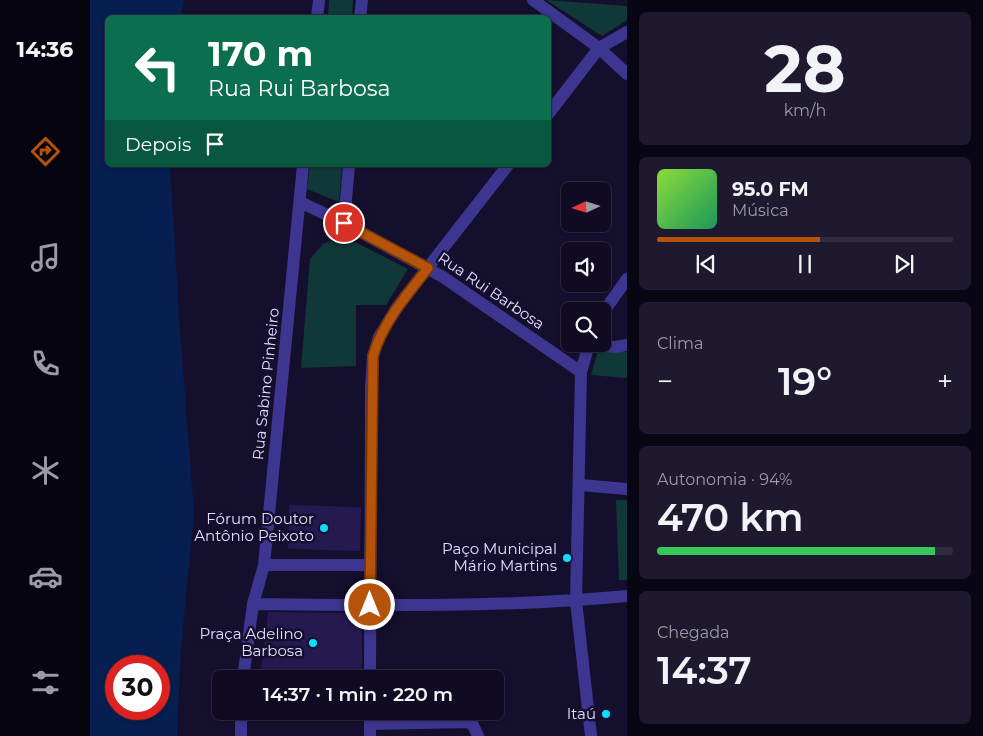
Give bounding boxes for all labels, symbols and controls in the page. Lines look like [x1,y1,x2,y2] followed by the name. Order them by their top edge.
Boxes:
[764,29,846,108] text: 28
[208,32,313,75] text: 170 m
[125,35,190,100] icon: left
[17,36,73,63] text: 14:36
[208,75,390,102] text: Rua Rui Barbosa
[784,101,826,120] text: km/h
[201,130,229,158] icon: arrive
[125,133,191,156] text: Depois
[28,134,63,169] icon: directions
[732,178,809,201] text: 95.0 FM
[561,182,611,232] north arrow
[561,182,611,352] map controls
[732,201,789,220] text: Música
[323,202,365,244] pin
[330,209,358,237] icon: arrive
[28,240,63,275] icon: music
[561,242,611,292] button: sound
[434,248,548,333] street label: Rua Rui Barbosa
[692,250,720,278] icon: previous
[791,250,819,278] icon: pause
[890,250,918,278] icon: next
[561,302,611,352] button: search
[248,307,283,461] street label: Rua Sabino Pinheiro
[657,334,703,353] text: Clima
[28,346,63,381] icon: phone
[778,358,832,405] text: 19°
[657,364,673,398] text: −
[937,364,953,398] text: +
[28,453,63,488] icon: climate
[657,470,792,489] text: Autonomia · 94%
[657,494,803,541] text: 470 km
[194,509,314,545] place label: Fórum Doutor Antônio Peixoto
[318,522,330,534] marker: Fórum Doutor Antônio Peixoto
[442,539,557,575] place label: Paço Municipal Mário Martins
[561,552,573,564] marker: Paço Municipal Mário Martins
[28,559,63,594] icon: car
[343,578,395,630] position arrow
[657,623,730,642] text: Chegada
[200,624,303,660] place label: Praça Adelino Barbosa
[307,637,319,649] marker: Praça Adelino Barbosa
[657,647,752,694] text: 14:37
[105,655,170,720] speed limit sign: 30
[28,665,63,700] icon: filters
[263,683,453,706] text: 14:37 · 1 min · 220 m
[567,704,596,723] place label: Itaú
[600,708,612,720] marker: Itaú

